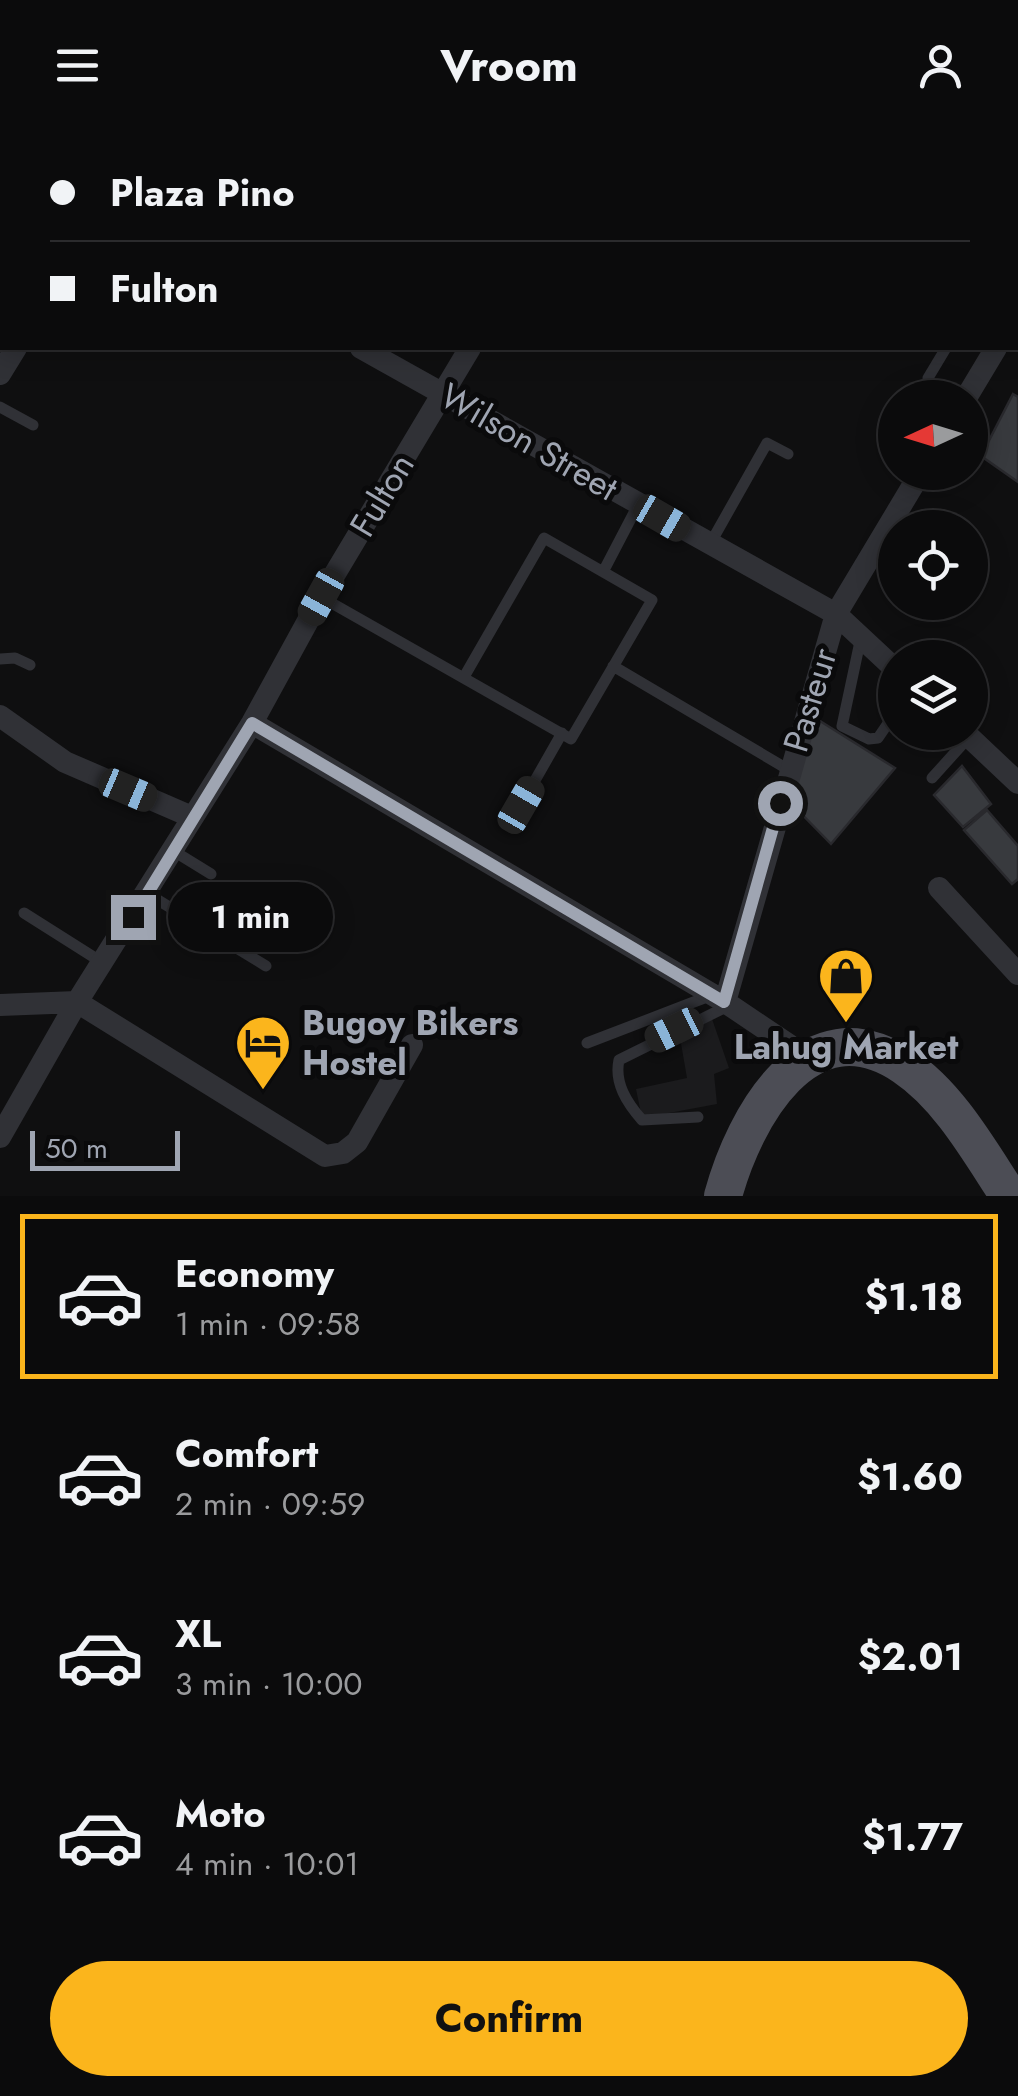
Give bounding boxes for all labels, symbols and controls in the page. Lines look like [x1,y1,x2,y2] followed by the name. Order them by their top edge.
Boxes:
[440,33,578,98] text: Vroom
[50,38,105,93] icon: menu
[913,38,968,93] icon: person
[110,165,295,220] text: Plaza Pino
[110,261,219,316] text: Fulton
[431,371,627,513] street label: Wilson Street
[878,380,988,490] north arrow
[878,380,988,750] map controls
[338,444,426,546] street label: Fulton
[629,490,695,546] car
[878,510,988,620] button: locate
[293,563,349,631] car
[878,640,988,750] button: layers
[771,642,849,758] street label: Pasteur
[95,764,161,816] car
[493,772,549,838] car
[758,781,803,826] route start
[168,882,333,952] callout: 1 min
[211,894,290,940] text: 1 min
[111,895,156,940] route end
[816,946,876,1025] shop icon: Lahug Market
[302,998,519,1088] place label: Bugoy Bikers Hostel
[640,1003,708,1057] car
[233,1013,293,1092] hotel icon: Bugoy Bikers Hostel
[734,1022,958,1072] place label: Lahug Market
[30,1126,180,1170] scale bar
[45,1128,108,1169] text: 50 m
[175,1246,334,1301] text: Economy
[55,1252,145,1342] icon: car
[865,1269,963,1324] text: $1.18
[175,1301,361,1347] text: 1 min · 09:58
[175,1426,318,1481] text: Comfort
[55,1432,145,1522] icon: car
[857,1449,963,1504] text: $1.60
[175,1481,365,1527] text: 2 min · 09:59
[175,1606,221,1661] text: XL
[55,1612,145,1702] icon: car
[858,1629,963,1684] text: $2.01
[175,1661,363,1707] text: 3 min · 10:00
[175,1786,266,1841] text: Moto
[55,1792,145,1882] icon: car
[862,1809,963,1864] text: $1.77
[175,1841,359,1887] text: 4 min · 10:01
[50,1961,968,2076] button: Confirm

